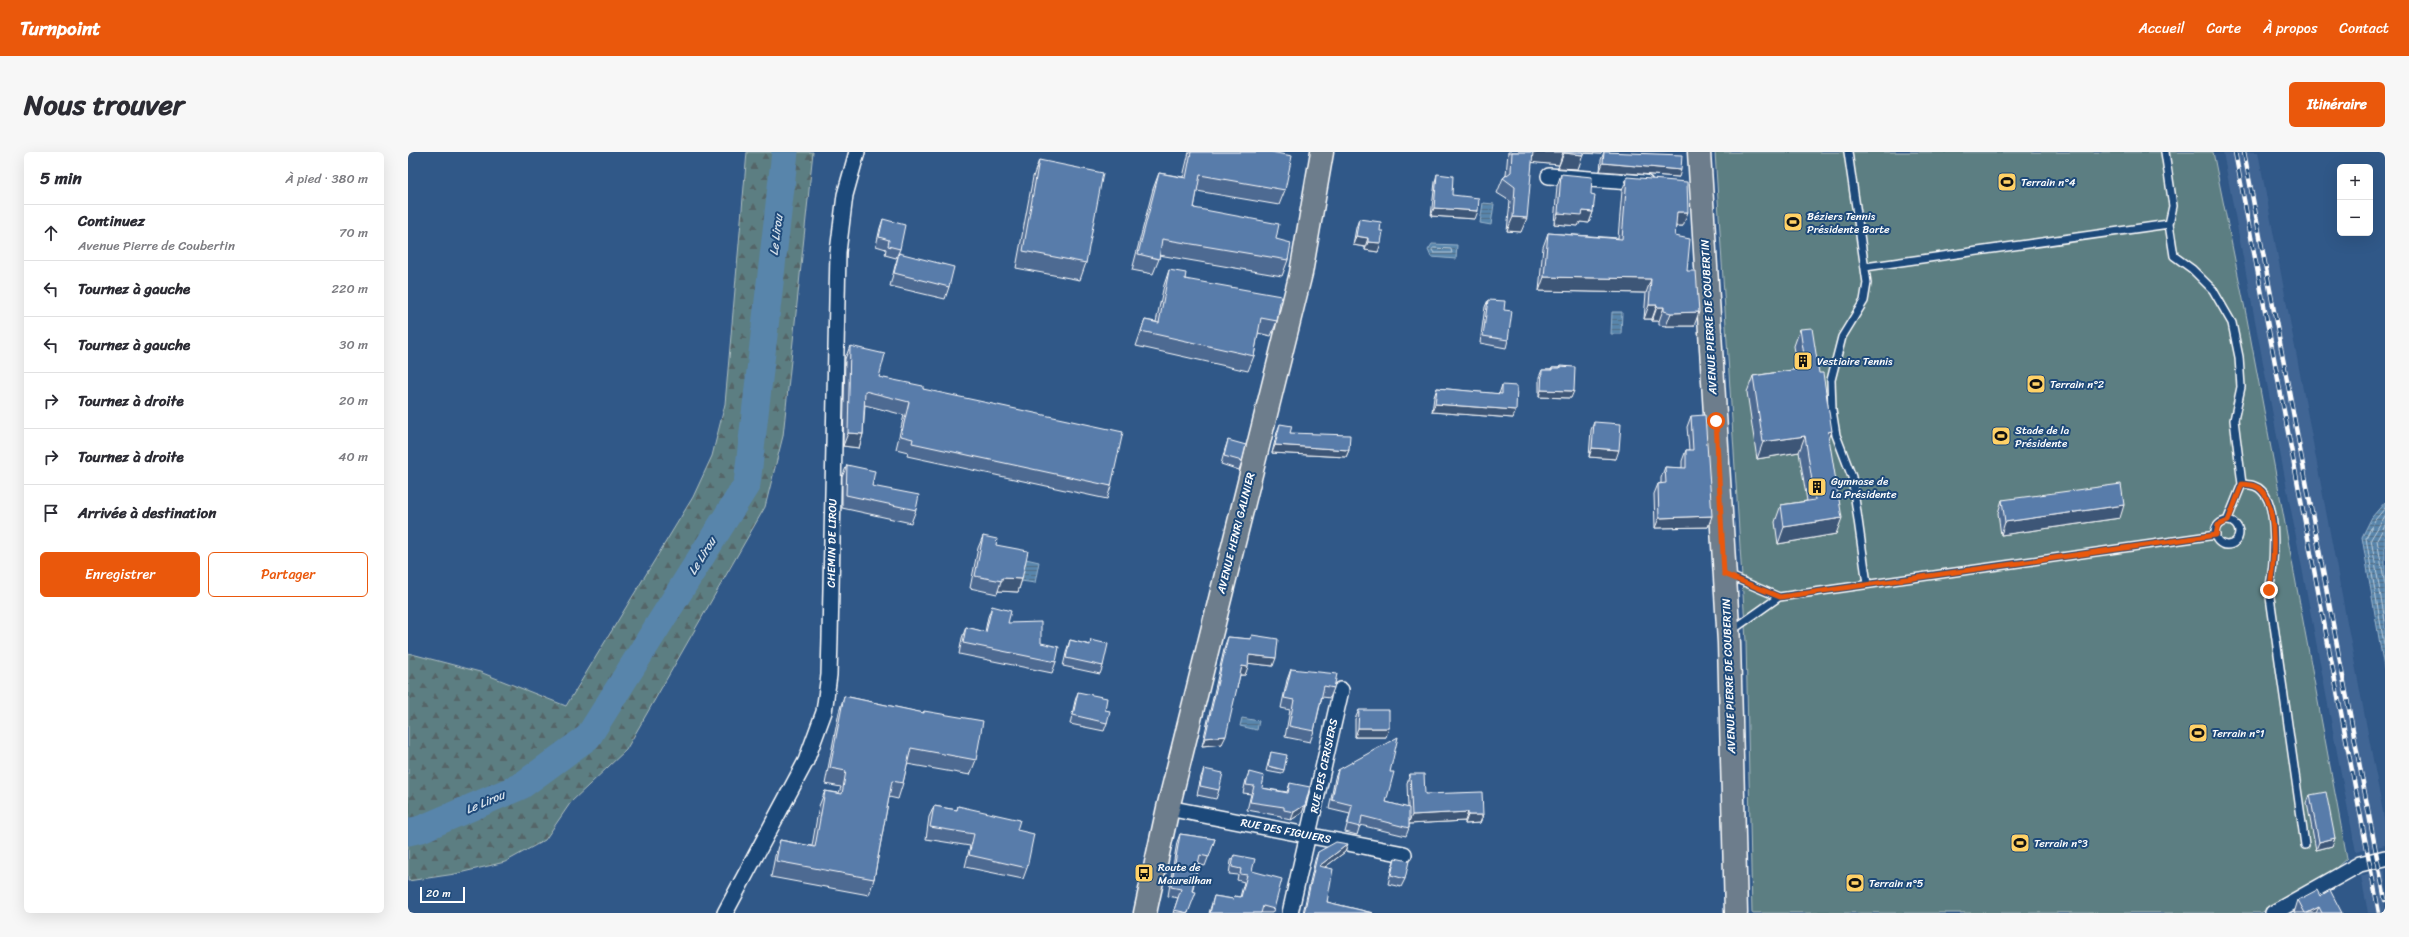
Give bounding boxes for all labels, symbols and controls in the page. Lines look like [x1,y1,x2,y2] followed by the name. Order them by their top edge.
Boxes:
[20,12,101,45] text: Turnpoint
[2139,16,2185,41] text: Accueil
[2207,16,2241,41] text: Carte
[2263,16,2317,41] text: À propos
[2339,16,2389,41] text: Contact
[24,80,184,129] text: Nous trouver
[2289,82,2385,127] button: Itinéraire
[40,163,82,193] text: 5 min
[2337,164,2373,236] map controls
[2337,164,2373,200] button: +
[285,167,368,190] text: À pied · 380 m
[1996,171,2018,193] sports icon: Terrain n°4
[2021,173,2076,192] place label: Terrain n°4
[2337,200,2373,236] button: −
[1807,207,1890,239] place label: Béziers Tennis Présidente Barte
[78,208,145,234] text: Continuez
[1782,211,1804,233] sports icon: Béziers Tennis Présidente Barte
[763,212,790,257] water label: Le Lirou
[339,221,368,244] text: 70 m
[40,222,62,244] icon: ahead
[78,234,235,257] text: Avenue Pierre de Coubertin
[1695,239,1723,396] street label: AVENUE PIERRE DE COUBERTIN
[78,276,190,302] text: Tournez à gauche
[331,277,368,300] text: 220 m
[40,278,62,300] icon: left
[78,332,190,358] text: Tournez à gauche
[339,333,368,356] text: 30 m
[40,334,62,356] icon: left
[1792,350,1814,372] building icon: Vestiaire Tennis
[1817,352,1893,371] place label: Vestiaire Tennis
[2025,373,2047,395] sports icon: Terrain n°2
[2050,375,2105,394] place label: Terrain n°2
[78,388,184,414] text: Tournez à droite
[339,389,368,412] text: 20 m
[40,390,62,412] icon: right
[1707,412,1725,430] route start
[2015,421,2070,453] place label: Stade de la Présidente
[1990,425,2012,447] sports icon: Stade de la Présidente
[78,444,184,470] text: Tournez à droite
[338,445,368,468] text: 40 m
[40,446,62,468] icon: right
[1212,470,1260,597] street label: AVENUE HENRI GALINIER
[1831,472,1897,504] place label: Gymnase de La Présidente
[1806,476,1828,498] building icon: Gymnase de La Présidente
[822,498,842,588] street label: CHEMIN DE LIROU
[78,500,216,526] text: Arrivée à destination
[40,502,62,524] icon: arrive
[682,531,723,579] water label: Le Lirou
[40,552,200,597] button: Enregistrer
[208,552,368,597] button: Partager
[2260,581,2278,599] route end
[1717,598,1741,755] street label: AVENUE PIERRE DE COUBERTIN
[1305,717,1343,815] street label: RUE DES CERISIERS
[2187,722,2209,744] sports icon: Terrain n°1
[2212,724,2265,743] place label: Terrain n°1
[462,783,510,820] water label: Le Lirou
[1239,813,1333,849] street label: RUE DES FIGUIERS
[2009,832,2031,854] sports icon: Terrain n°3
[2034,834,2088,853] place label: Terrain n°3
[1158,858,1212,890] place label: Route de Maureilhan
[1133,862,1155,884] bus stop icon: Route de Maureilhan
[1844,872,1866,894] sports icon: Terrain n°5
[1869,874,1924,893] place label: Terrain n°5
[426,884,451,903] text: 20 m
[420,885,465,904] scale bar

